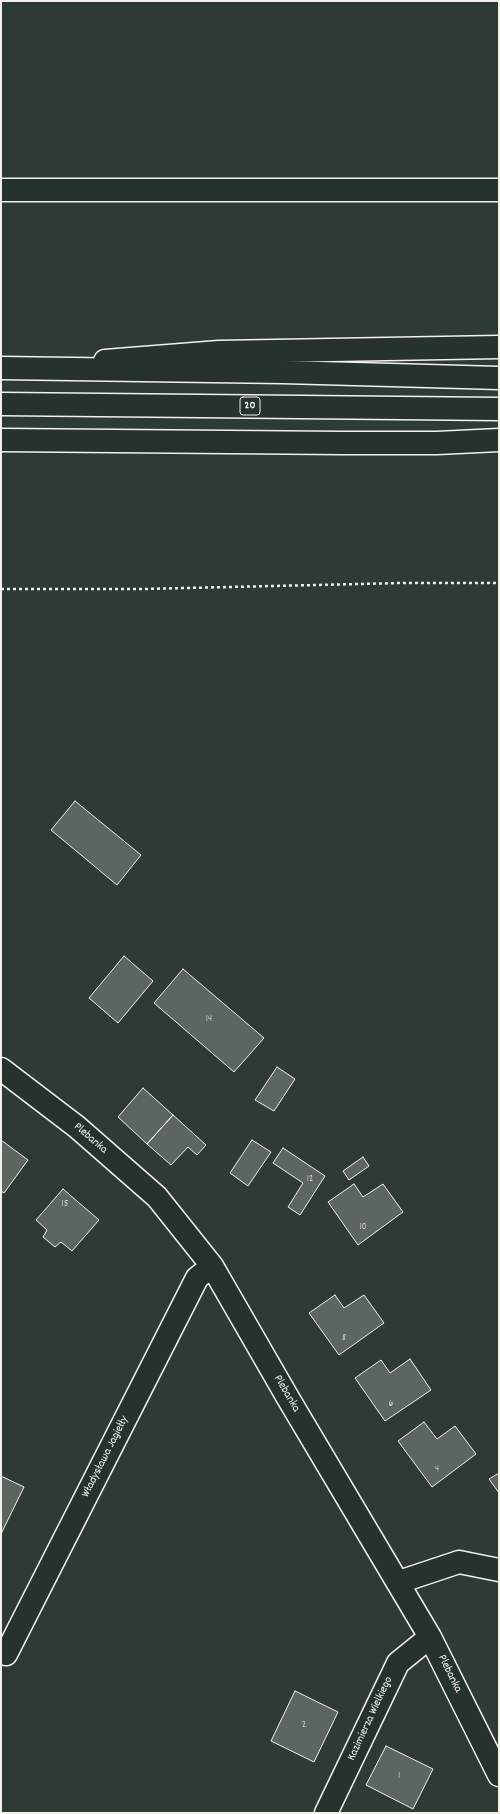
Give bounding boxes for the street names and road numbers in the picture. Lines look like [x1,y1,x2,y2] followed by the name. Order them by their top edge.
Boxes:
[240,397,260,415] road number: 20
[70,1120,110,1158] street label: Plebanka
[270,1373,302,1415] street label: Plebanka
[79,1414,133,1500] street label: Władysława Jagiełły
[434,1653,464,1695] street label: Plebanka
[345,1675,397,1763] street label: Kazimierza Wielkiego

